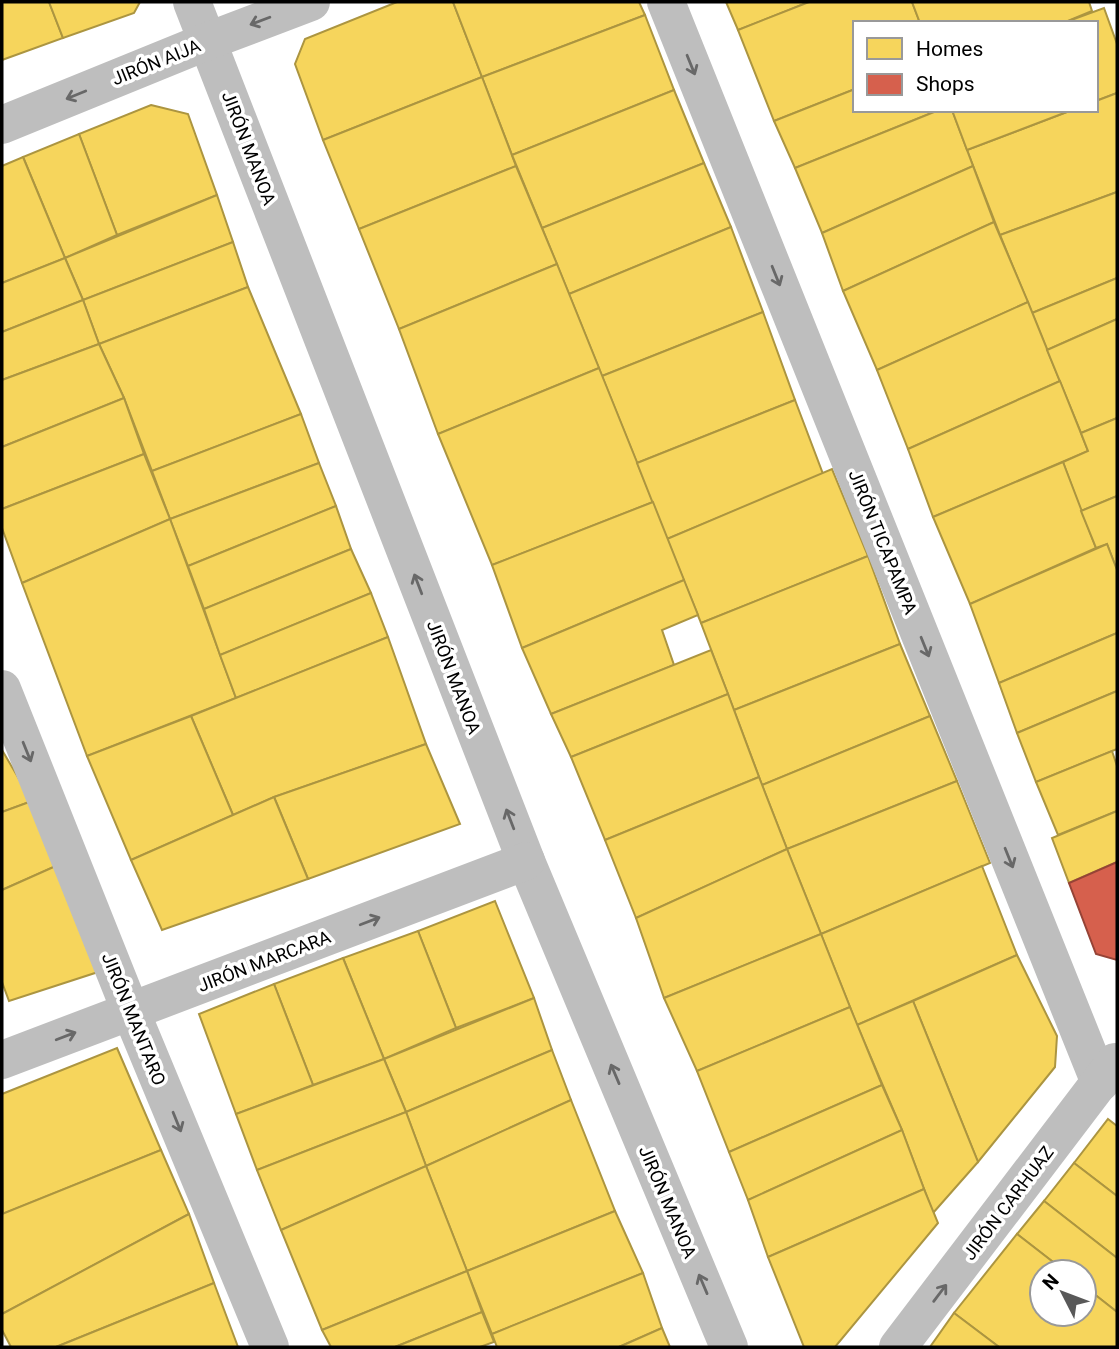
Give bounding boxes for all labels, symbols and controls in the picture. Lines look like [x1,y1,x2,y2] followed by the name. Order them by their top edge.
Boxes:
[249,16,271,29] one-way arrow
[853,21,1098,112] legend
[109,35,204,89] street label: JIRÓN AIJA
[916,37,983,61] text: Homes
[686,54,699,75] one-way arrow
[916,72,975,96] text: Shops
[218,88,280,208] street label: JIRÓN MANOA
[66,89,88,102] one-way arrow
[771,265,784,287] one-way arrow
[844,467,922,617] street label: JIRÓN TICAPAMPA
[411,574,424,595] one-way arrow
[423,617,485,737] street label: JIRÓN MANOA
[919,635,932,657] one-way arrow
[22,741,35,763] one-way arrow
[502,808,515,830] one-way arrow
[1004,846,1017,868] one-way arrow
[358,913,380,926] one-way arrow
[195,926,334,996] street label: JIRÓN MARCARA
[98,950,170,1088] street label: JIRÓN MANTARO
[54,1029,76,1042] one-way arrow
[608,1064,621,1086] one-way arrow
[171,1111,184,1133] one-way arrow
[958,1142,1058,1264] street label: JIRÓN CARHUAZ
[635,1143,701,1262] street label: JIRÓN MANOA
[1028,1258,1098,1328] north arrow
[1038,1269,1064,1295] text: N
[696,1274,709,1296] one-way arrow
[932,1284,947,1303] one-way arrow

